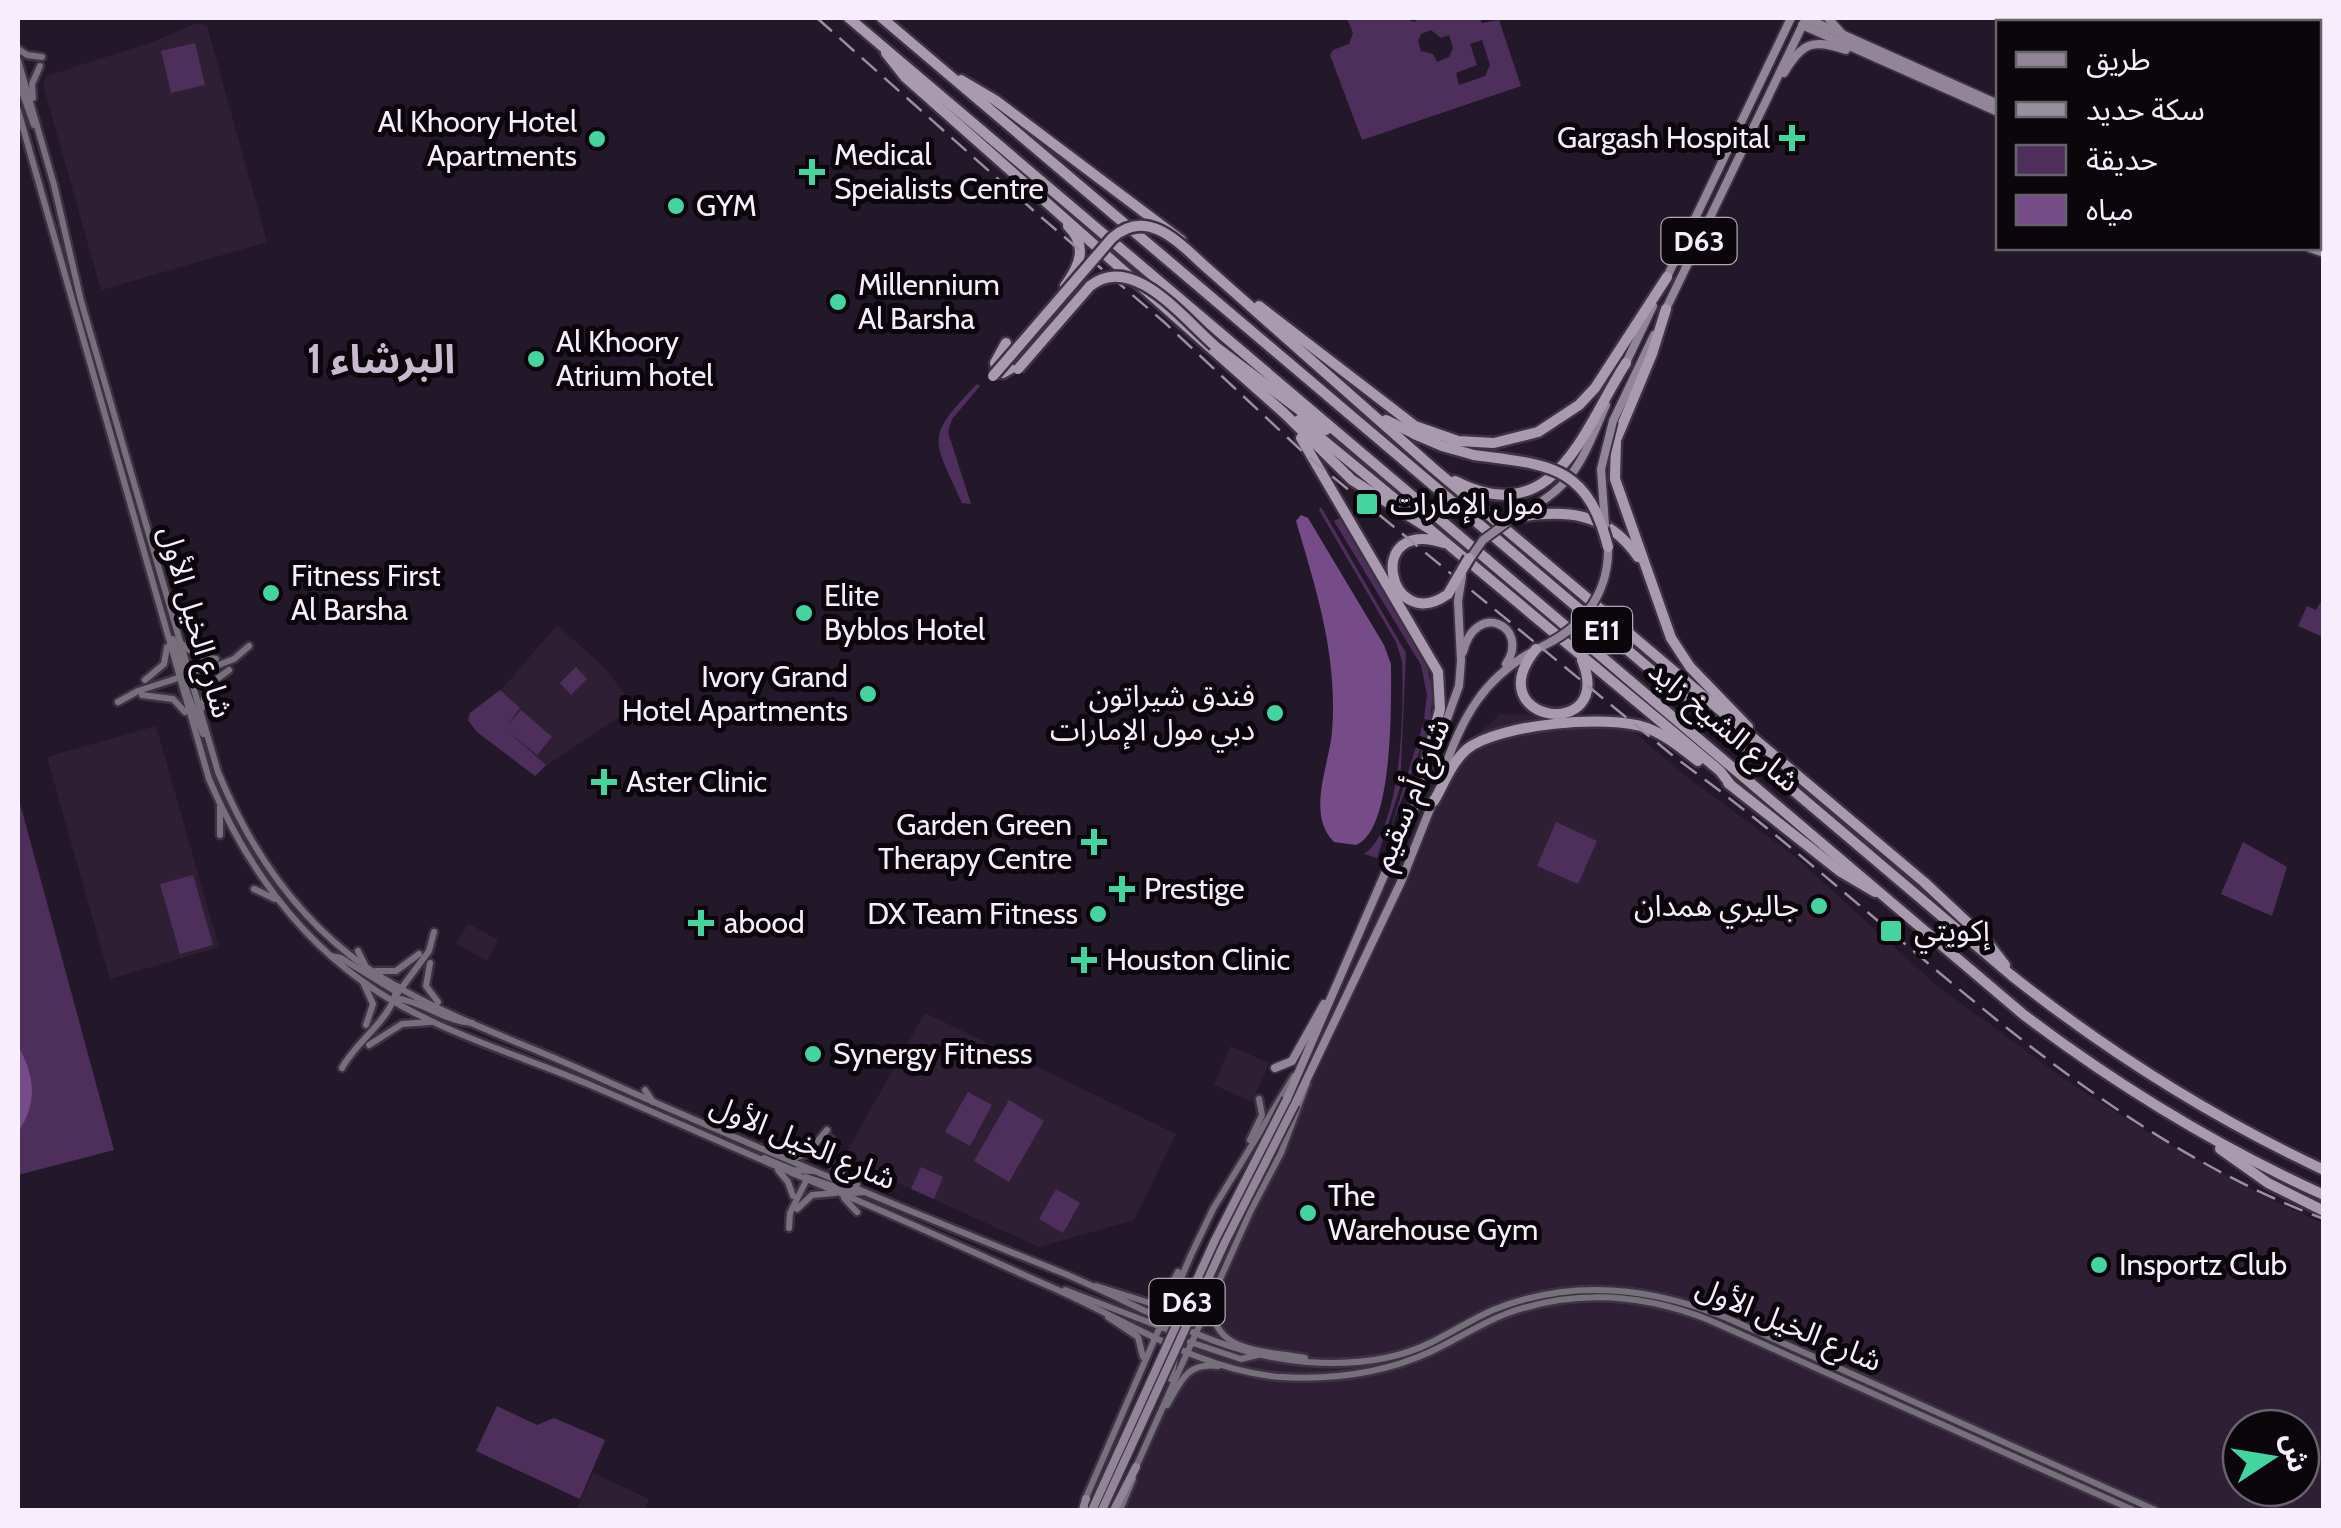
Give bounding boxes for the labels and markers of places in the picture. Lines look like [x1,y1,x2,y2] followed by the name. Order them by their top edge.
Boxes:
[378,103,577,174] place label: Al Khoory Hotel Apartments
[1557,119,1770,156] place label: Gargash Hospital
[1779,125,1805,151] marker: Gargash Hospital
[586,128,608,150] marker: Al Khoory Hotel Apartments
[834,136,1044,207] place label: Medical Speialists Centre
[799,159,825,185] marker: Medical Speialists Centre
[696,187,757,224] place label: GYM
[665,195,687,217] marker: GYM
[858,266,1000,337] place label: Millennium Al Barsha
[827,291,849,313] marker: Millennium Al Barsha
[556,323,713,394] place label: Al Khoory Atrium hotel
[525,348,547,370] marker: Al Khoory Atrium hotel
[1390,485,1544,524] place label: مول الإمارات
[1354,491,1380,517] marker: مول الإمارات
[291,557,441,628] place label: Fitness First Al Barsha
[824,577,985,648] place label: Elite Byblos Hotel
[260,582,282,604] marker: Fitness First Al Barsha
[793,602,815,624] marker: Elite Byblos Hotel
[622,658,848,729] place label: Ivory Grand Hotel Apartments
[1050,677,1255,753] place label: فندق شيراتون دبي مول الإمارات
[857,683,879,705] marker: Ivory Grand Hotel Apartments
[1264,702,1286,724] marker: فندق شيراتون دبي مول الإمارات
[626,763,767,800] place label: Aster Clinic
[591,769,617,795] marker: Aster Clinic
[878,806,1072,877] place label: Garden Green Therapy Centre
[1081,829,1107,855] marker: Garden Green Therapy Centre
[1144,870,1245,907] place label: Prestige
[1109,876,1135,902] marker: Prestige
[1634,887,1799,929] place label: جاليري همدان
[867,895,1078,932] place label: DX Team Fitness
[1808,895,1830,917] marker: جاليري همدان
[1087,903,1109,925] marker: DX Team Fitness
[724,904,805,941] place label: abood
[688,910,714,936] marker: abood
[1914,912,1990,954] place label: إكويتي
[1878,918,1904,944] marker: إكويتي
[1106,941,1290,978] place label: Houston Clinic
[1071,947,1097,973] marker: Houston Clinic
[833,1035,1032,1072] place label: Synergy Fitness
[802,1043,824,1065] marker: Synergy Fitness
[1328,1177,1538,1248] place label: The Warehouse Gym
[1297,1202,1319,1224] marker: The Warehouse Gym
[2119,1246,2287,1283] place label: Insportz Club
[2088,1254,2110,1276] marker: Insportz Club

